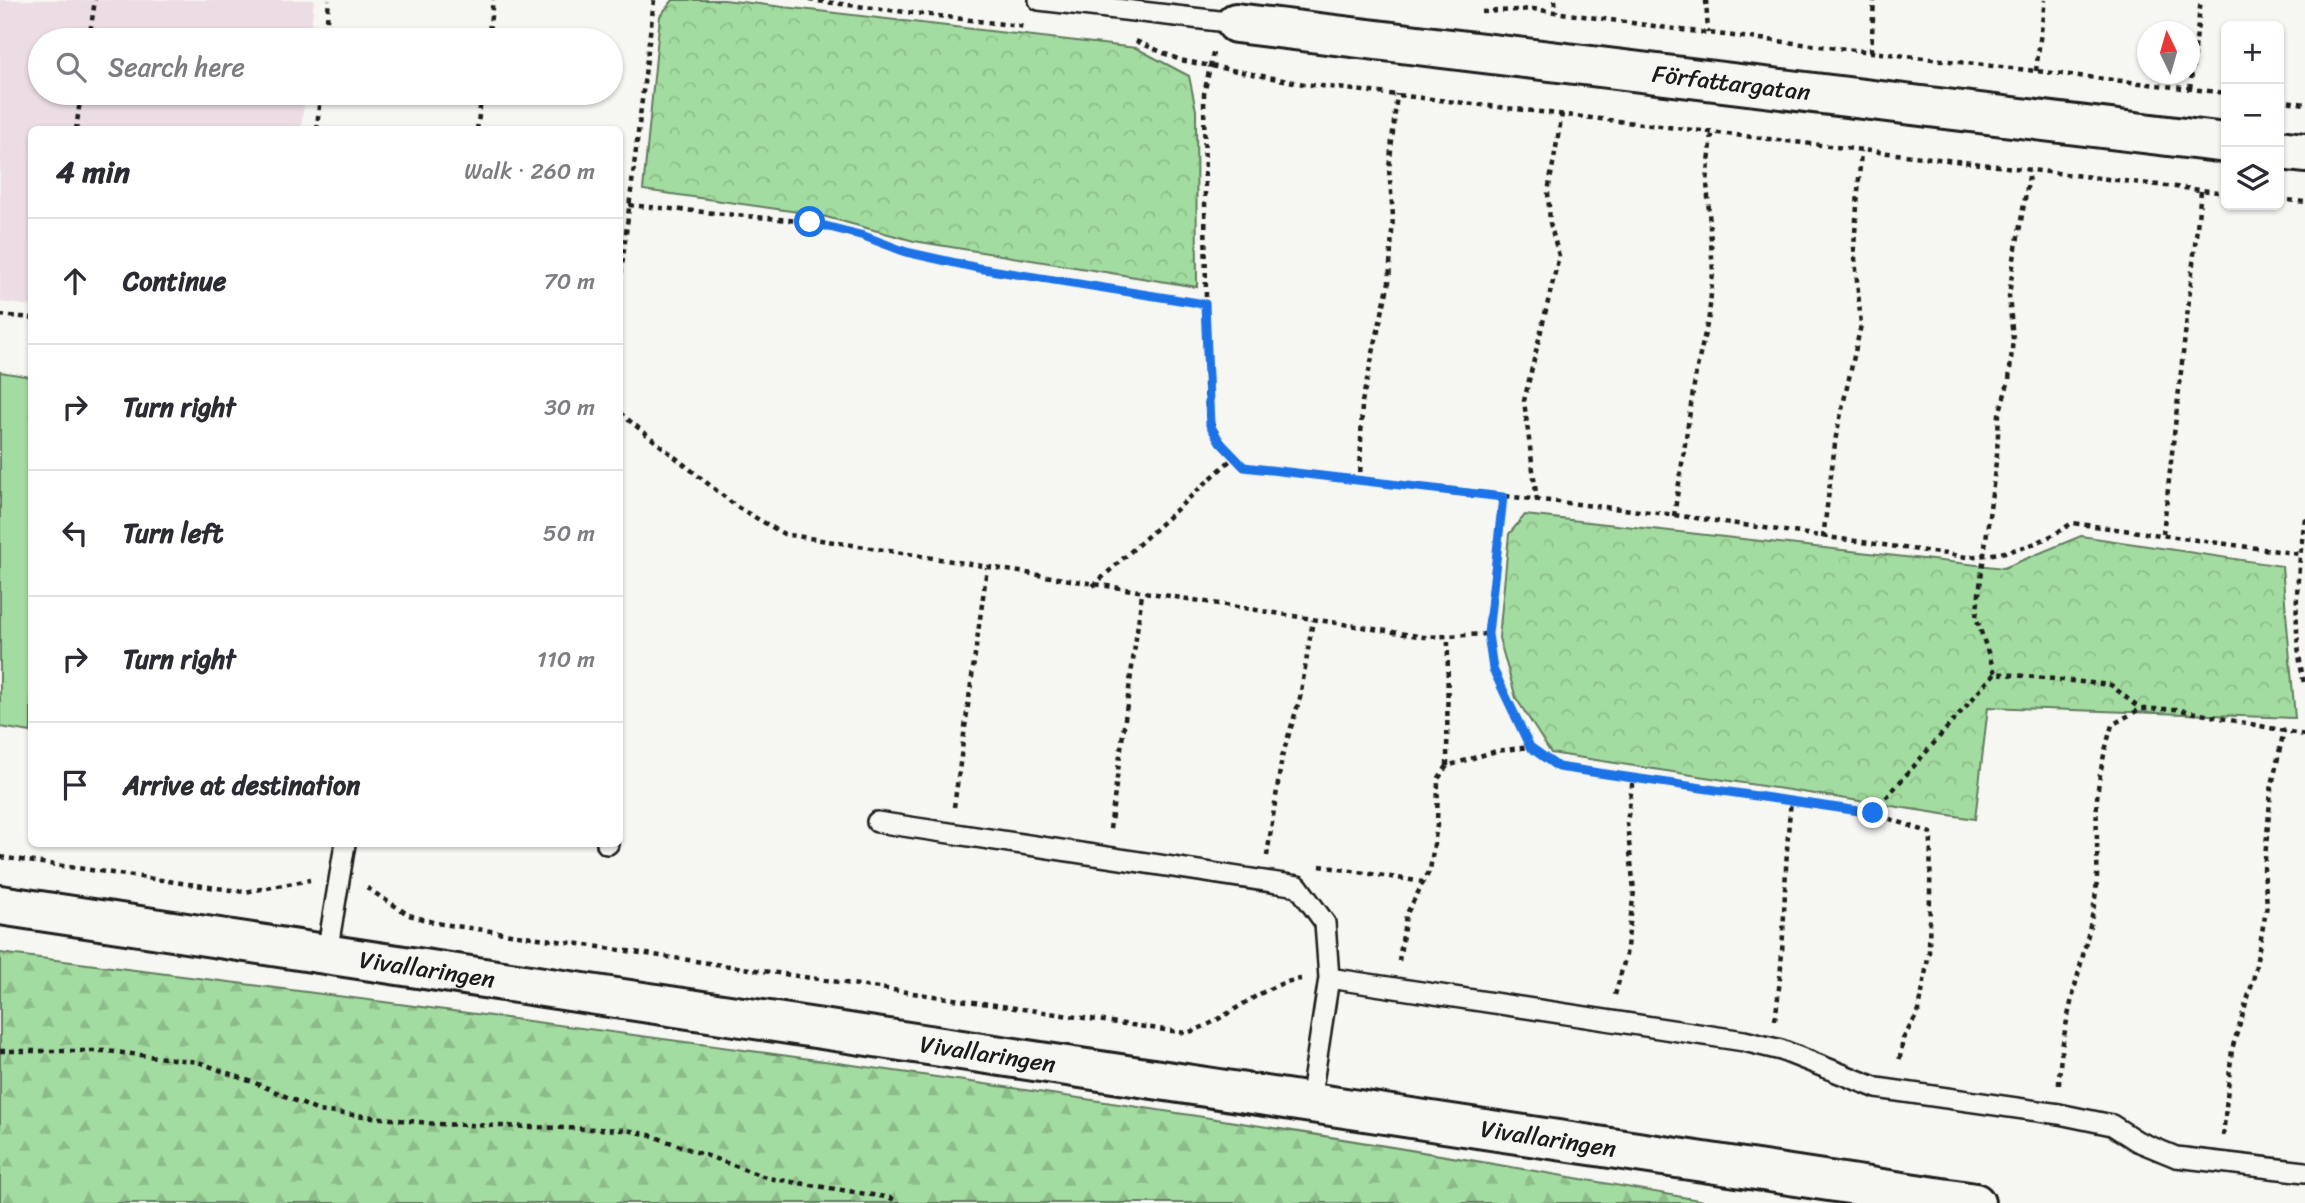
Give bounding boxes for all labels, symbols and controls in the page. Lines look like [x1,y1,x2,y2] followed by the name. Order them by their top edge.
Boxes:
[2137,21,2200,84] north arrow
[2221,21,2284,210] map controls
[2221,21,2284,84] button: +
[28,28,623,105] search box
[108,44,245,90] text: Search here
[52,48,90,86] icon: search
[1650,53,1813,113] street label: Författargatan
[2221,84,2284,147] button: −
[56,145,130,199] text: 4 min
[2221,147,2284,210] button: layers
[464,151,595,192] text: Walk · 260 m
[794,206,825,237] route start
[123,258,226,304] text: Continue
[544,261,595,302] text: 70 m
[56,262,94,300] icon: ahead
[123,384,236,430] text: Turn right
[544,387,595,428] text: 30 m
[56,388,94,426] icon: right
[123,510,223,556] text: Turn left
[543,513,595,554] text: 50 m
[56,514,94,552] icon: left
[123,636,236,682] text: Turn right
[537,639,595,680] text: 110 m
[56,640,94,678] icon: right
[123,762,360,808] text: Arrive at destination
[56,766,94,804] icon: arrive
[1857,797,1888,828] route end
[356,938,498,1000] street label: Vivallaringen
[917,1023,1059,1085] street label: Vivallaringen
[1478,1108,1619,1170] street label: Vivallaringen

